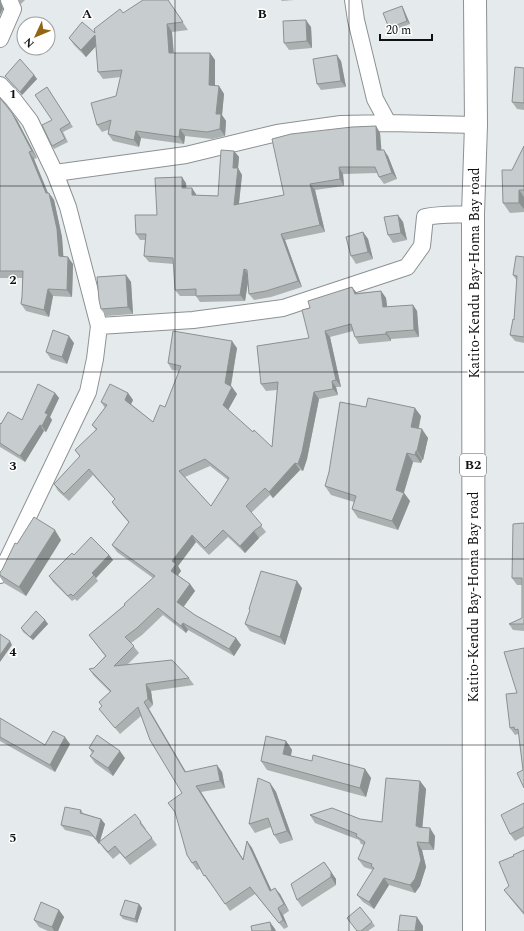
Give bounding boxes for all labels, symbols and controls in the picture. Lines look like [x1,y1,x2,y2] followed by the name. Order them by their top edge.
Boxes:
[82,4,92,24] text: A
[257,4,267,24] text: B
[16,16,56,56] north arrow
[380,16,432,42] scale bar
[386,21,411,40] text: 20 m
[20,33,38,52] text: N
[9,84,17,104] text: 1
[464,167,485,379] street label: Katito-Kendu Bay-Homa Bay road
[9,270,17,290] text: 2
[460,454,486,476] road number: B2
[9,456,17,476] text: 3
[463,491,484,703] street label: Katito-Kendu Bay-Homa Bay road
[9,642,17,662] text: 4
[9,828,17,848] text: 5

